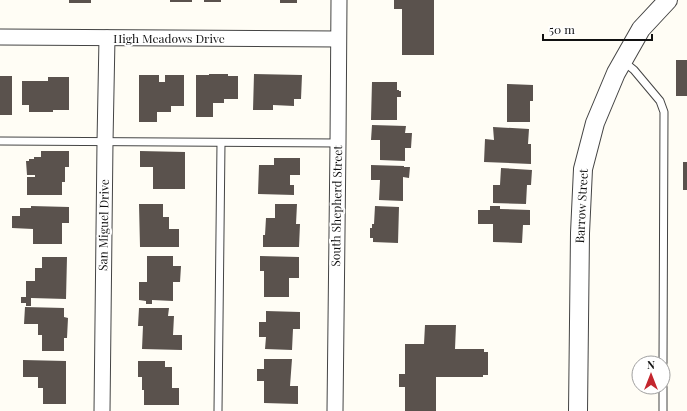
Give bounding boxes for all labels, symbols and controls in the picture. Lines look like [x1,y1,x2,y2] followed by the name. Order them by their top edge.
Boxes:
[543,16,652,42] scale bar
[549,21,575,37] text: 50 m
[113,30,225,46] street label: High Meadows Drive
[327,144,345,267] street label: South Shepherd Street
[571,168,591,244] street label: Barrow Street
[94,179,112,271] street label: San Miguel Drive
[631,355,671,395] north arrow
[647,357,655,372] text: N

